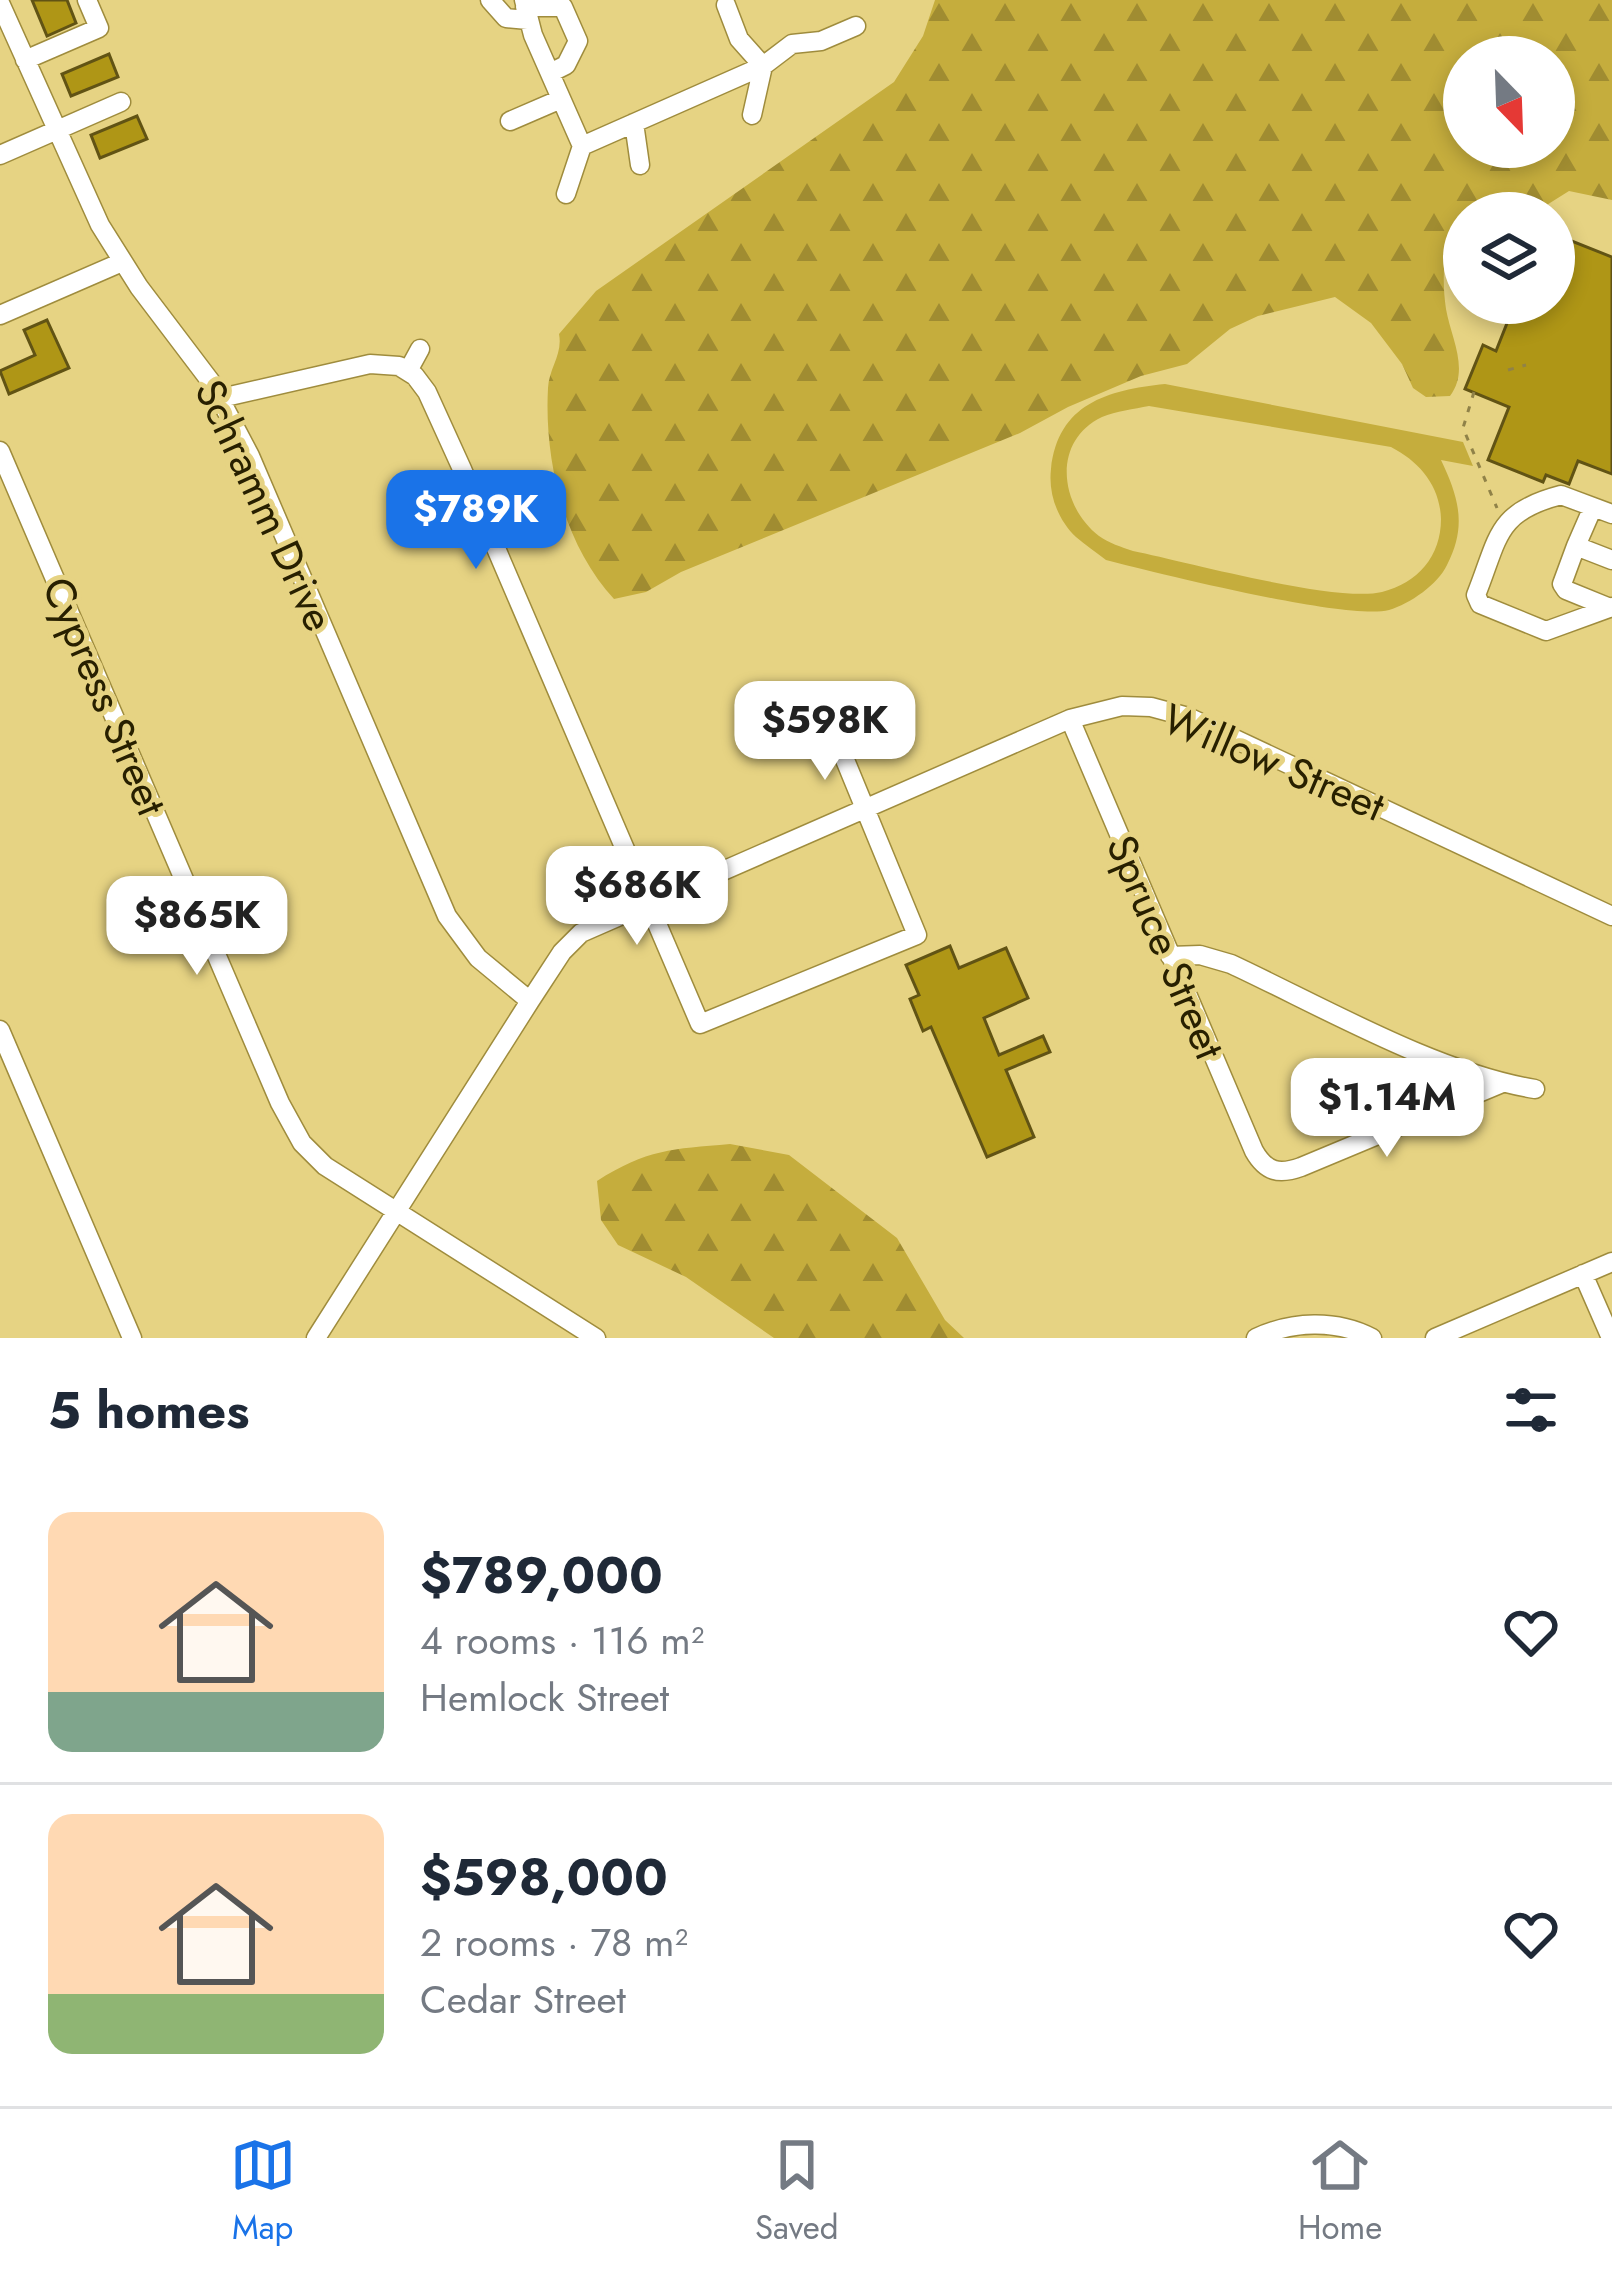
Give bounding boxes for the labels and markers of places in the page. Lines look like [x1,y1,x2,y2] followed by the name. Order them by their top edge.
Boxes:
[392,470,560,572] pin: $789K
[741,681,909,783] pin: $598K
[553,846,721,948] pin: $686K
[113,876,281,978] pin: $865K
[1289,1058,1485,1160] pin: $1.14M

